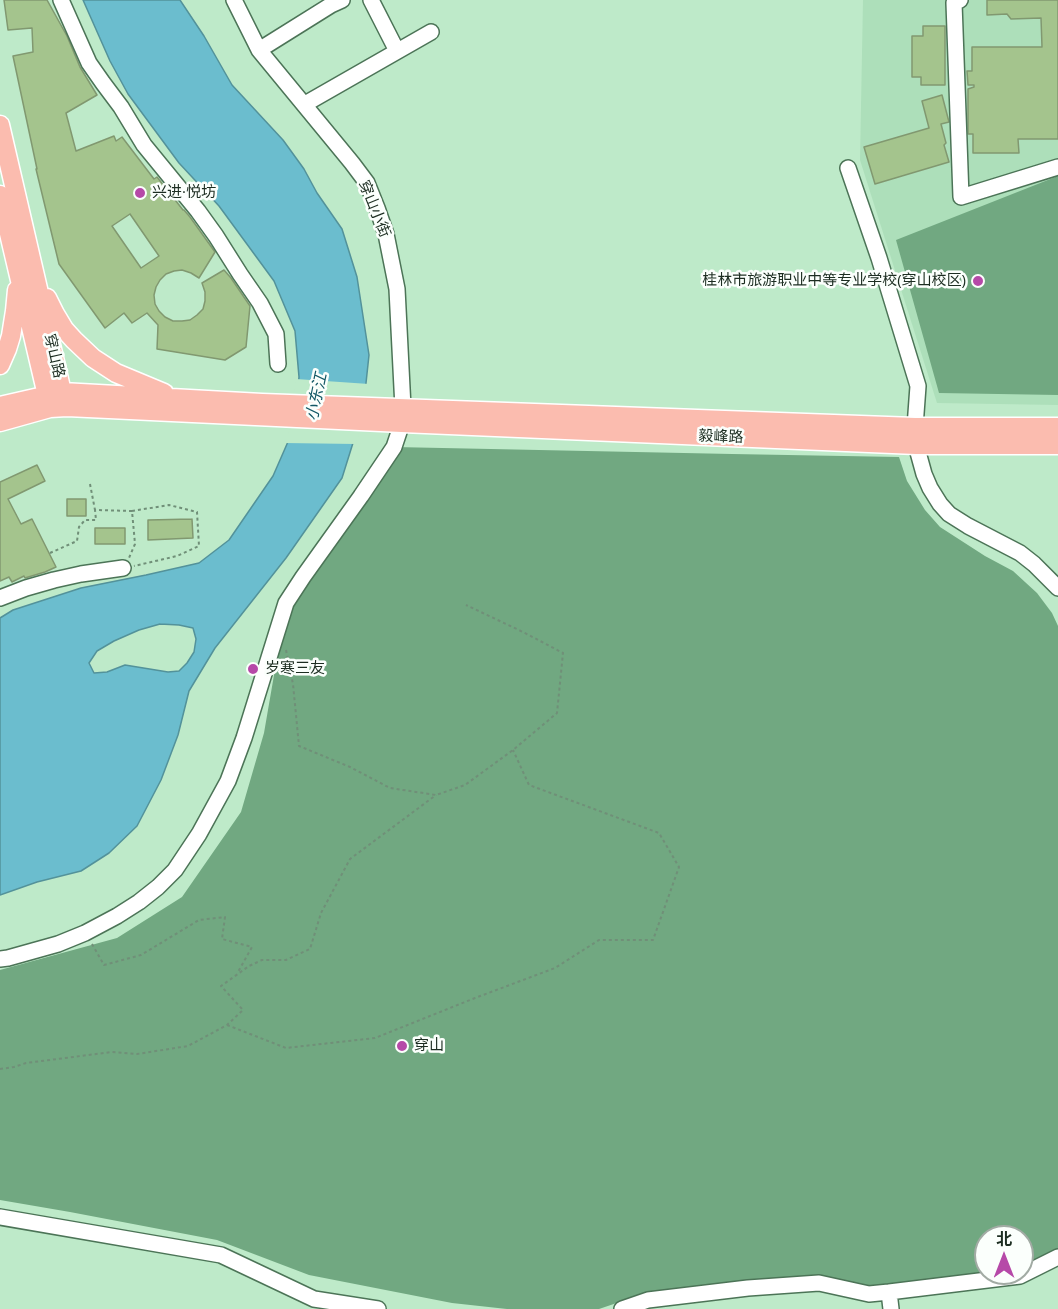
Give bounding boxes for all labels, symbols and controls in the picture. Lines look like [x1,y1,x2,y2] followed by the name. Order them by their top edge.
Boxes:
[354,178,394,240] street label: 穿山小街
[152,184,216,202] place label: 兴进·悦坊
[133,186,147,200] marker: 兴进·悦坊
[702,272,966,290] place label: 桂林市旅游职业中等专业学校(穿山校区)
[971,274,985,288] marker: 桂林市旅游职业中等专业学校(穿山校区)
[40,332,68,380] street label: 穿山路
[303,372,331,422] water label: 小东江
[698,427,744,447] street label: 毅峰路
[265,660,325,678] place label: 岁寒三友
[246,662,260,676] marker: 岁寒三友
[414,1037,444,1055] place label: 穿山
[395,1039,409,1053] marker: 穿山
[974,1225,1034,1285] north arrow
[996,1228,1012,1250] text: 北

